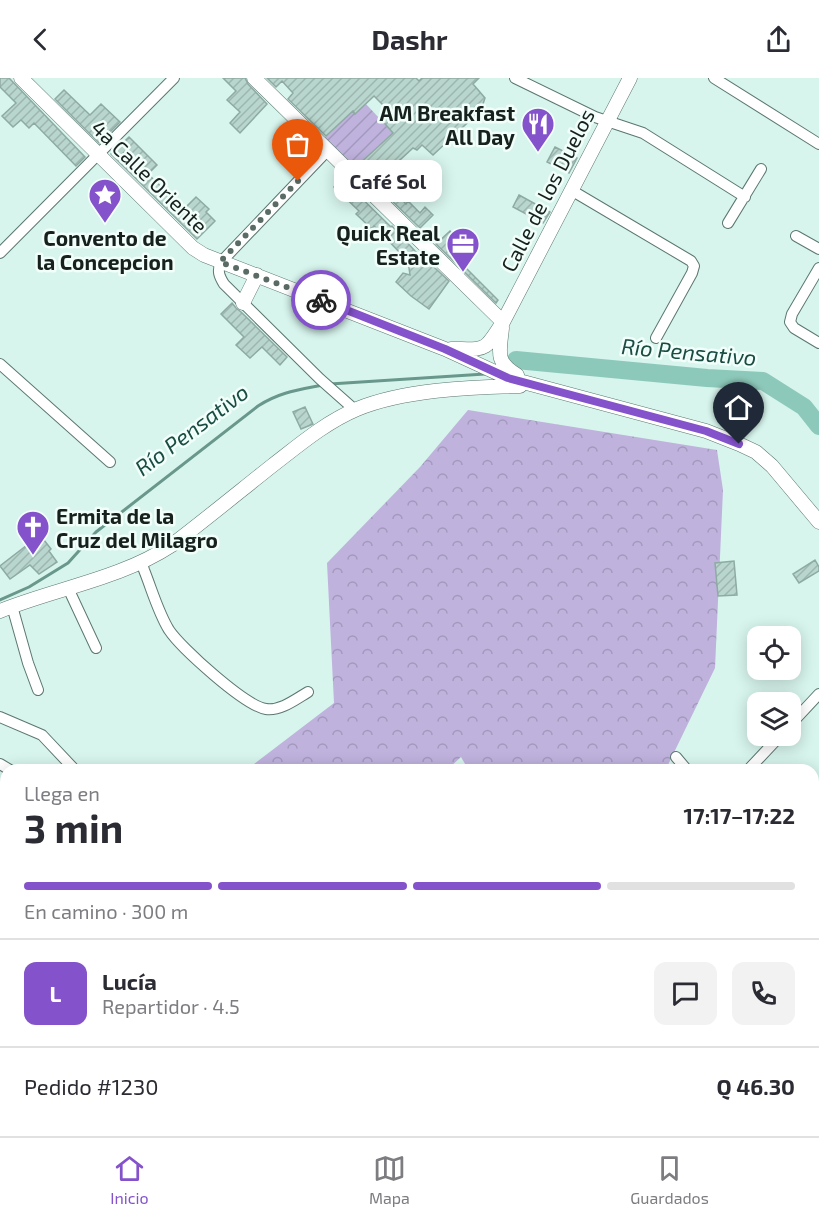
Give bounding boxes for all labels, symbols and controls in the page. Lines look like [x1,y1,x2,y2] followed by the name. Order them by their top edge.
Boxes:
[24,23,57,56] icon: back
[372,23,447,55] text: Dashr
[762,23,795,56] icon: share
[380,100,515,150] place label: AM Breakfast All Day
[495,104,599,276] street label: Calle de los Duelos
[520,106,556,153] restaurant icon: AM Breakfast All Day
[87,114,213,238] street label: 4a Calle Oriente
[272,119,323,181] pin
[281,128,314,161] icon: bag
[334,160,442,202] callout: Café Sol
[350,169,426,193] text: Café Sol
[87,177,123,224] place icon: Convento de la Concepcion
[336,220,440,269] place label: Quick Real Estate
[36,225,174,274] place label: Convento de la Concepcion
[445,226,481,273] office icon: Quick Real Estate
[291,270,351,330] courier
[305,284,338,317] icon: bike
[620,332,758,370] water label: Río Pensativo
[129,378,253,480] water label: Río Pensativo
[713,382,764,444] pin
[722,391,755,424] icon: home
[56,503,218,552] place label: Ermita de la Cruz del Milagro
[15,509,51,556] church icon: Ermita de la Cruz del Milagro
[747,626,801,746] map controls
[747,626,801,680] button: locate
[747,692,801,746] button: layers
[24,781,100,805] text: Llega en
[684,802,795,828] text: 17:17–17:22
[24,804,123,851] text: 3 min
[24,899,188,923] text: En camino · 300 m
[654,962,717,1025] button: chat
[732,962,795,1025] button: phone
[102,968,157,994] text: Lucía
[50,980,61,1006] text: L
[102,994,240,1018] text: Repartidor · 4.5
[24,1073,158,1099] text: Pedido #1230
[716,1073,795,1099] text: Q 46.30
[110,1152,149,1207] tab: Inicio
[369,1152,410,1207] tab: Mapa
[630,1152,709,1207] tab: Guardados

